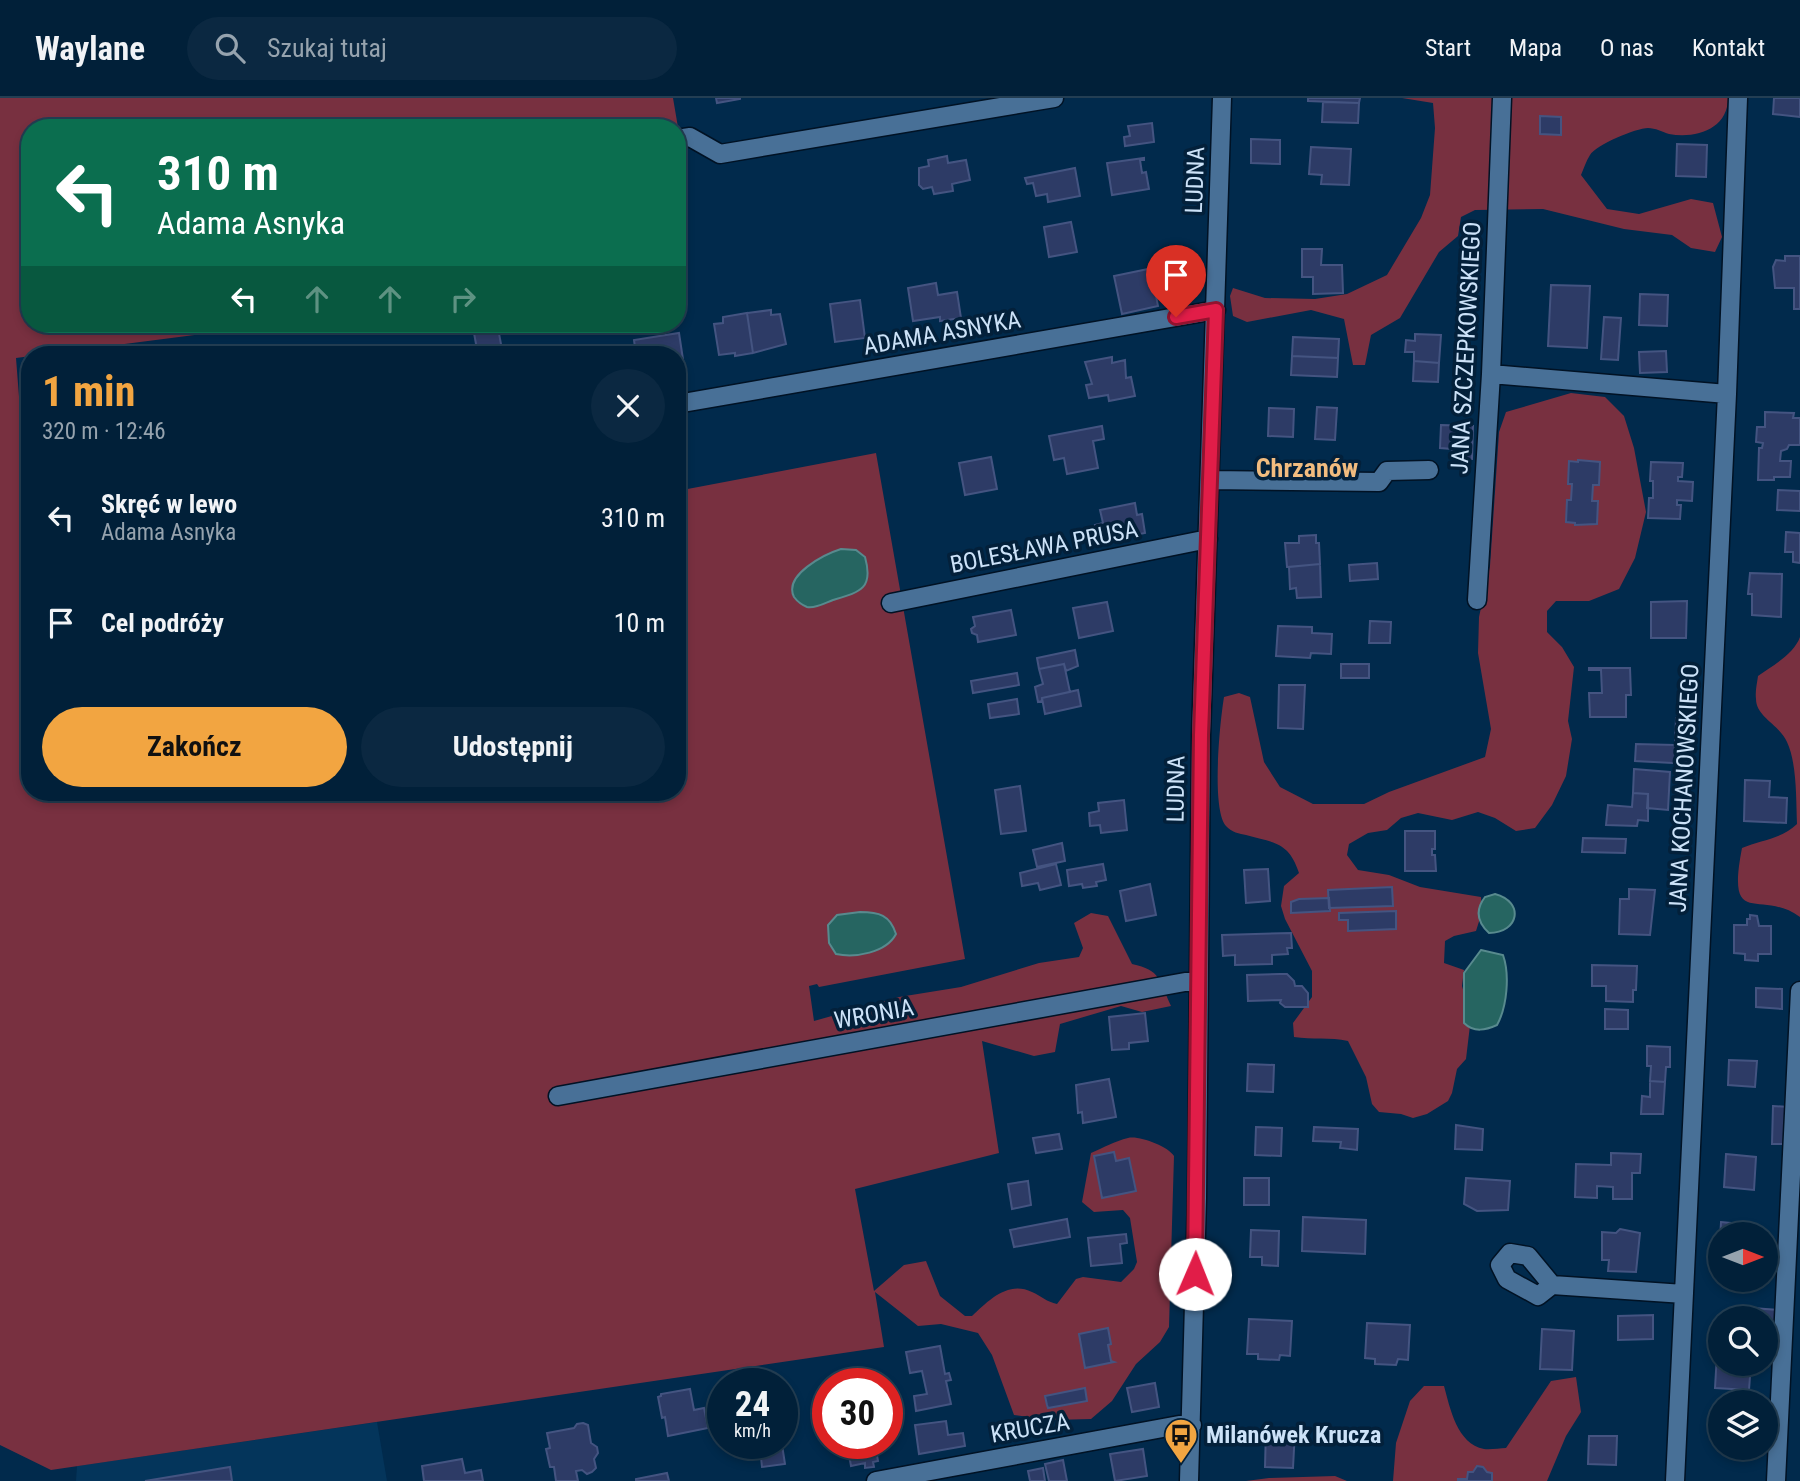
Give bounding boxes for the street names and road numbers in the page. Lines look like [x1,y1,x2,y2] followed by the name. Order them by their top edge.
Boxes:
[1180,146,1210,214] street label: LUDNA
[1445,221,1487,475] street label: JANA SZCZEPKOWSKIEGO
[861,305,1023,361] street label: ADAMA ASNYKA
[948,515,1140,579] street label: BOLESŁAWA PRUSA
[1664,663,1704,913] street label: JANA KOCHANOWSKIEGO
[1161,755,1191,823] street label: LUDNA
[832,993,916,1035] street label: WRONIA
[988,1407,1072,1449] street label: KRUCZA

